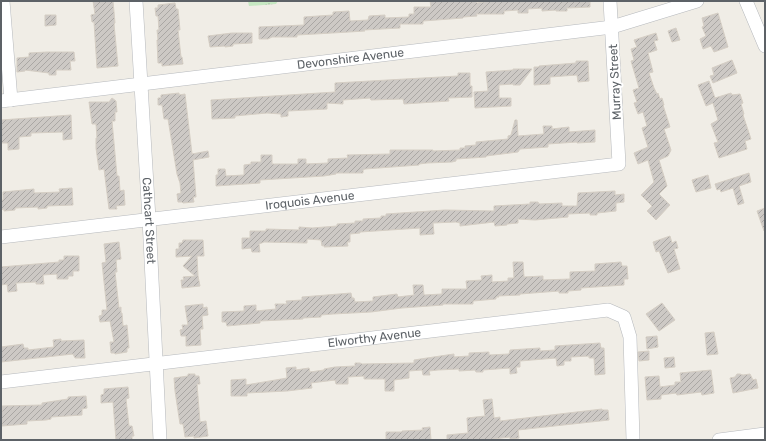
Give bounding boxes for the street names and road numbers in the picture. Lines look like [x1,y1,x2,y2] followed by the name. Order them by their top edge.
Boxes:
[606,43,624,120] street label: Murray Street
[296,45,405,72] street label: Devonshire Avenue
[140,177,158,265] street label: Cathcart Street
[265,188,355,213] street label: Iroquois Avenue
[327,325,422,350] street label: Elworthy Avenue

